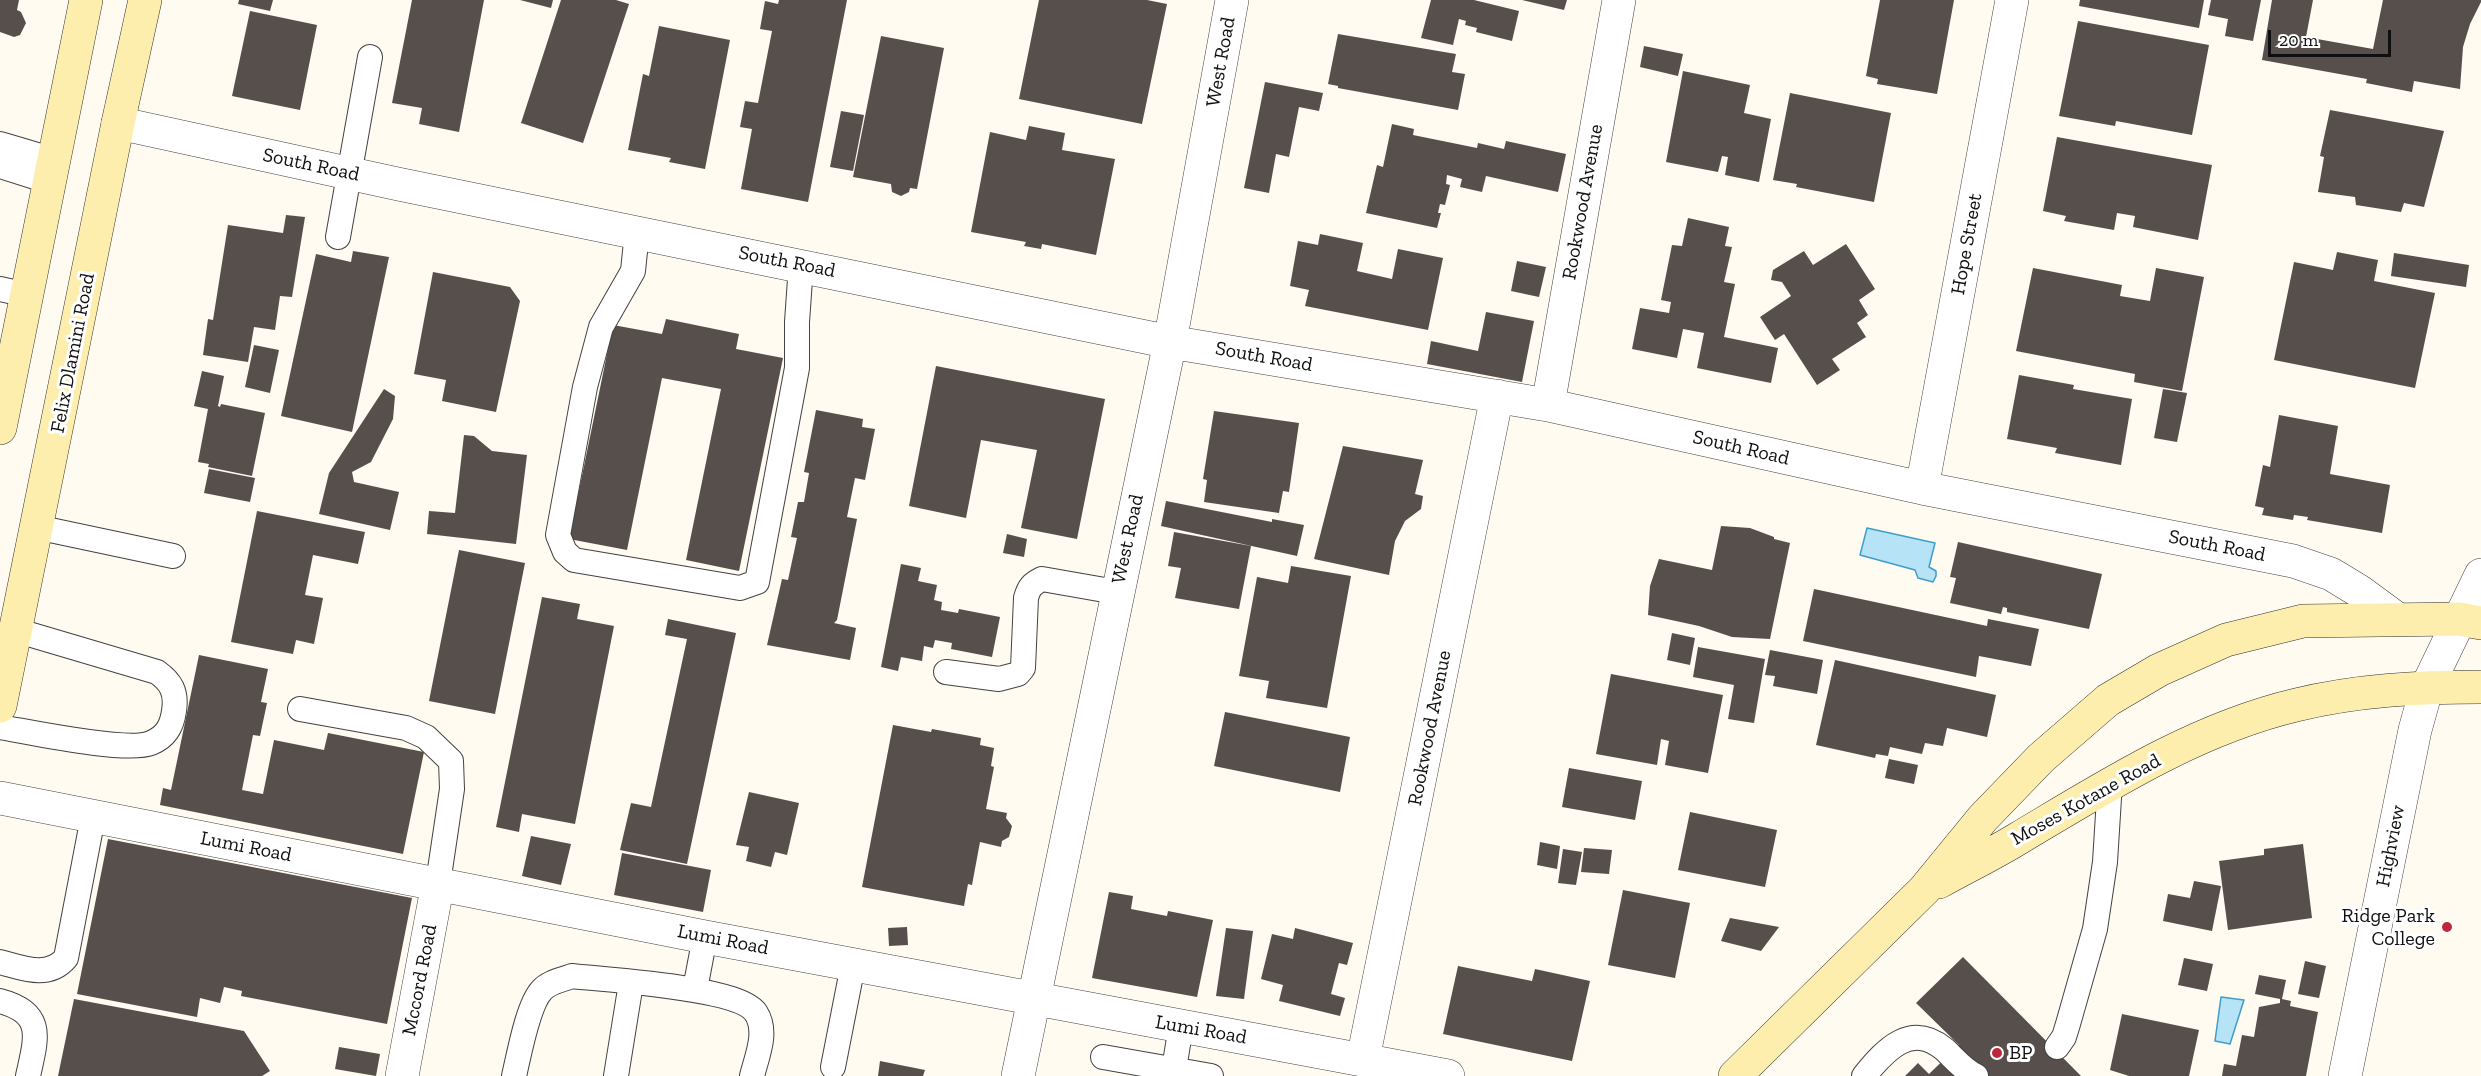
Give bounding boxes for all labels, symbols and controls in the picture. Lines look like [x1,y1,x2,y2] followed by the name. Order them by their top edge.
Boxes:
[1201,15,1241,109] street label: West Road
[2271,18,2394,56] scale bar
[2279,29,2318,51] text: 20 m
[1558,122,1608,282] street label: Rookwood Avenue
[260,143,362,187] street label: South Road
[1946,191,1988,297] street label: Hope Street
[736,241,838,283] street label: South Road
[46,271,100,435] street label: Felix Dlamini Road
[1214,337,1314,377] street label: South Road
[1690,425,1792,471] street label: South Road
[1107,492,1149,586] street label: West Road
[2166,525,2268,567] street label: South Road
[1403,648,1457,808] street label: Rookwood Avenue
[2007,749,2165,851] street label: Moses Kotane Road
[2371,803,2411,889] street label: Highview
[198,826,294,868] street label: Lumi Road
[2341,904,2435,951] place label: Ridge Park College
[675,919,771,961] street label: Lumi Road
[2440,920,2454,934] marker: Ridge Park College
[397,922,443,1038] street label: Mccord Road
[1153,1010,1249,1050] street label: Lumi Road
[2009,1041,2033,1065] place label: BP
[1990,1046,2004,1060] marker: BP

